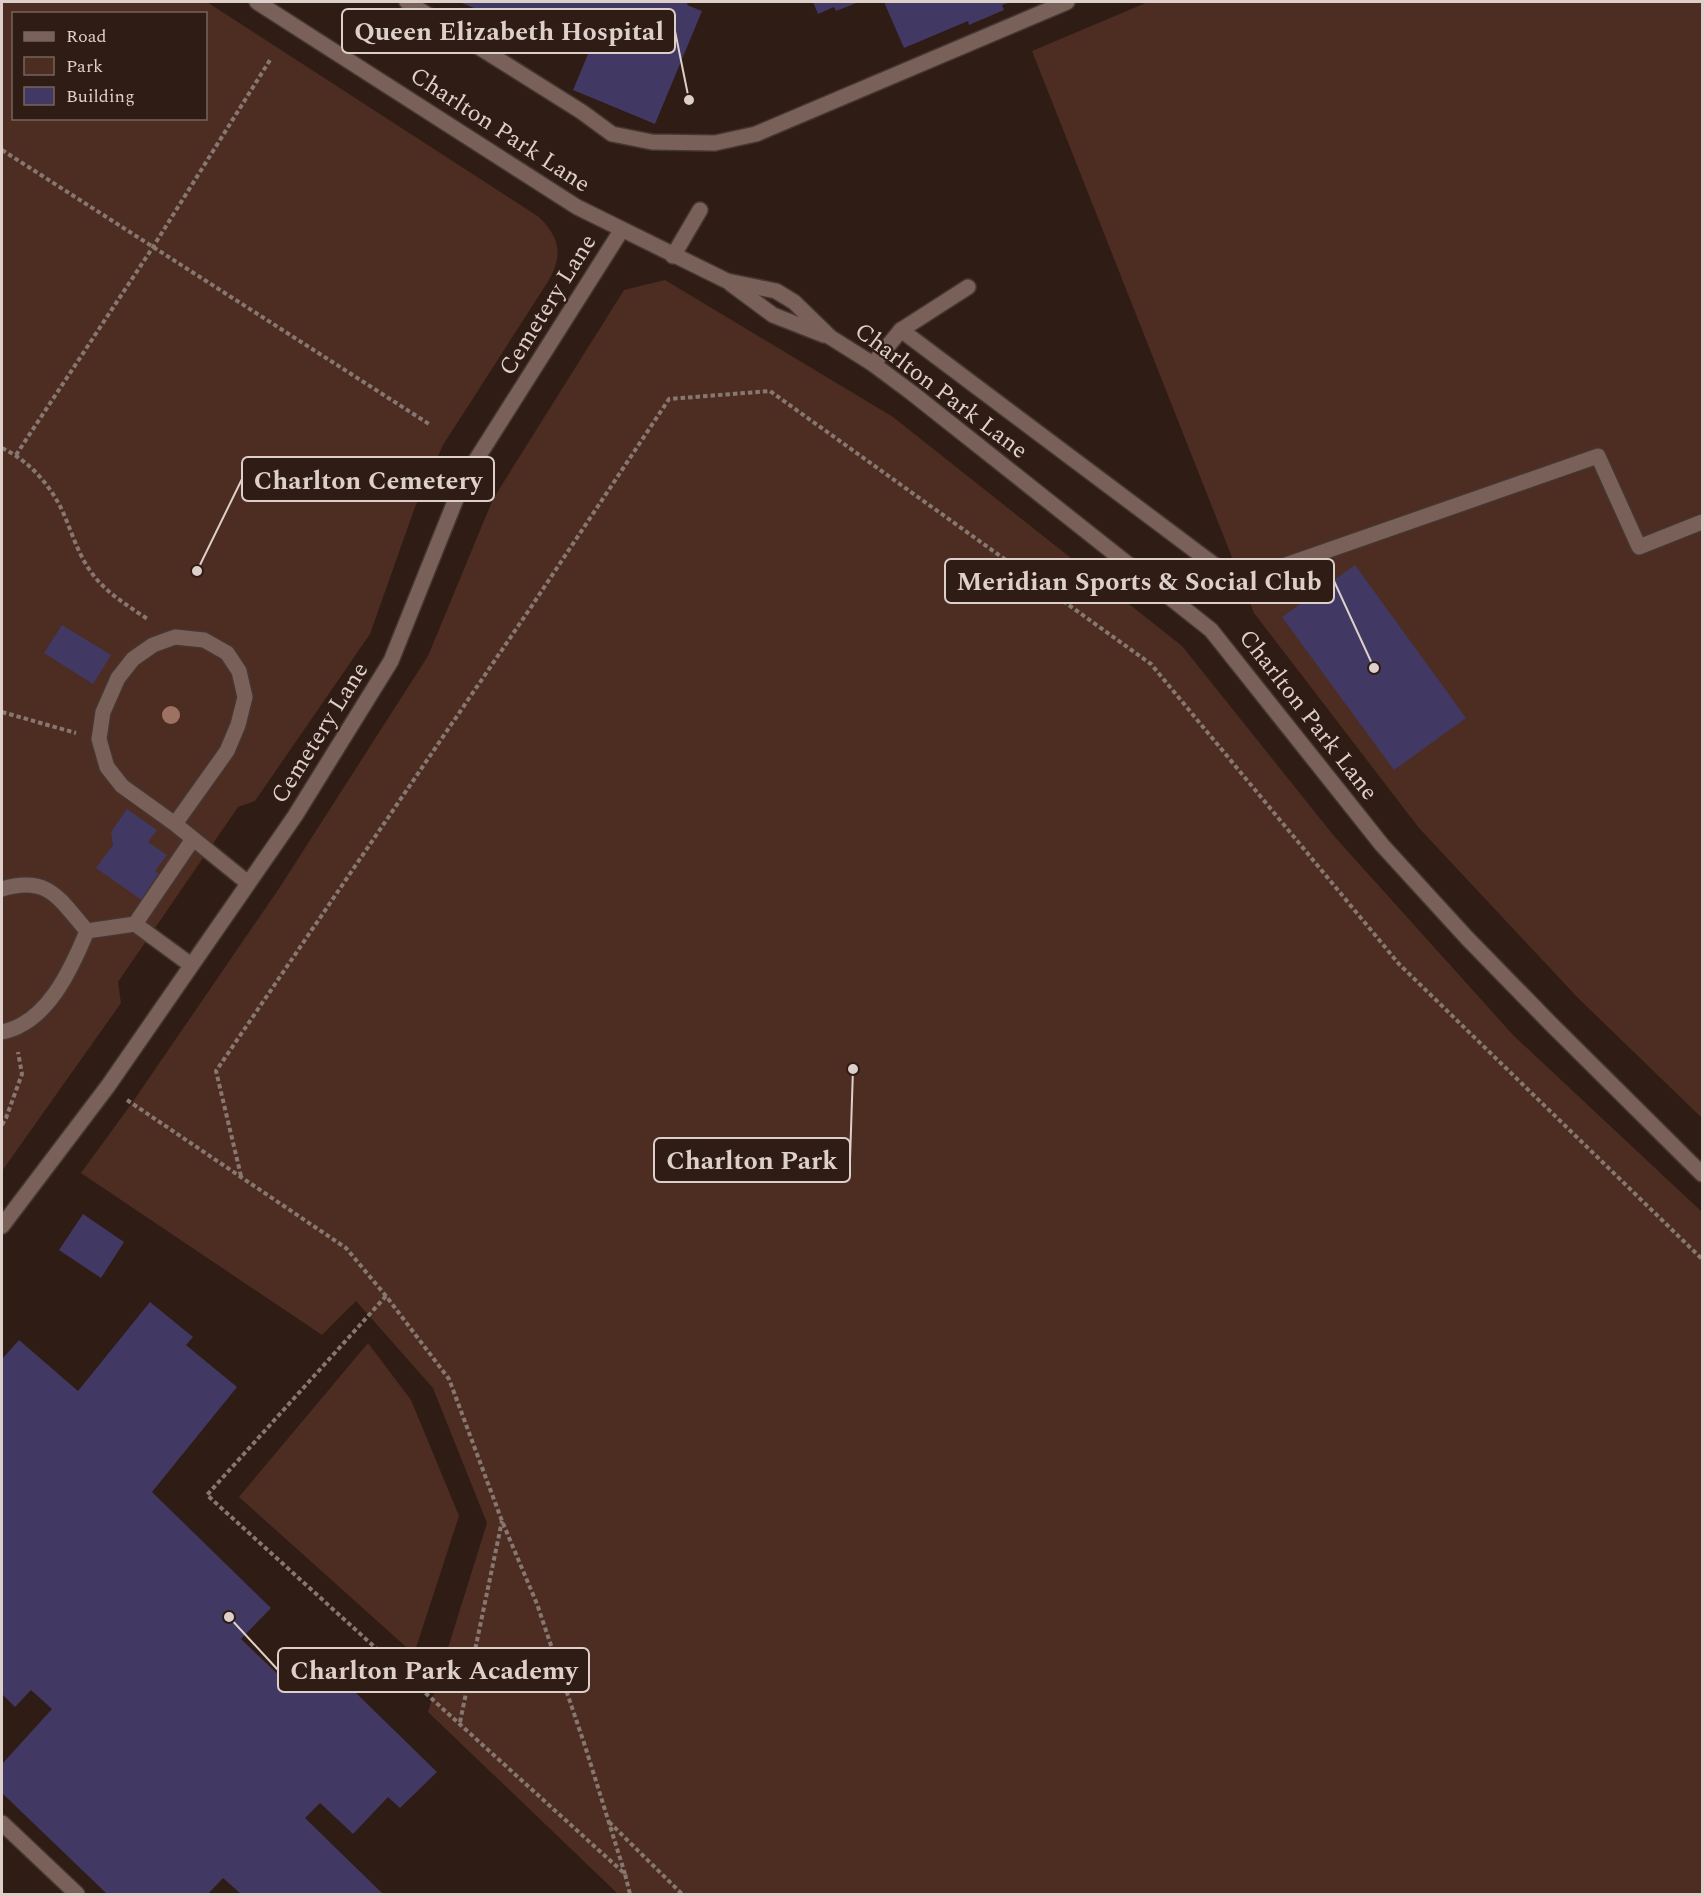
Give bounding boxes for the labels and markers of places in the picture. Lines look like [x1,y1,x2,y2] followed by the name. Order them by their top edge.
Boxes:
[342,9,675,53] callout: Queen Elizabeth Hospital
[242,457,494,501] callout: Charlton Cemetery
[945,559,1334,603] callout: Meridian Sports & Social Club
[654,1138,850,1182] callout: Charlton Park
[278,1648,589,1692] callout: Charlton Park Academy

